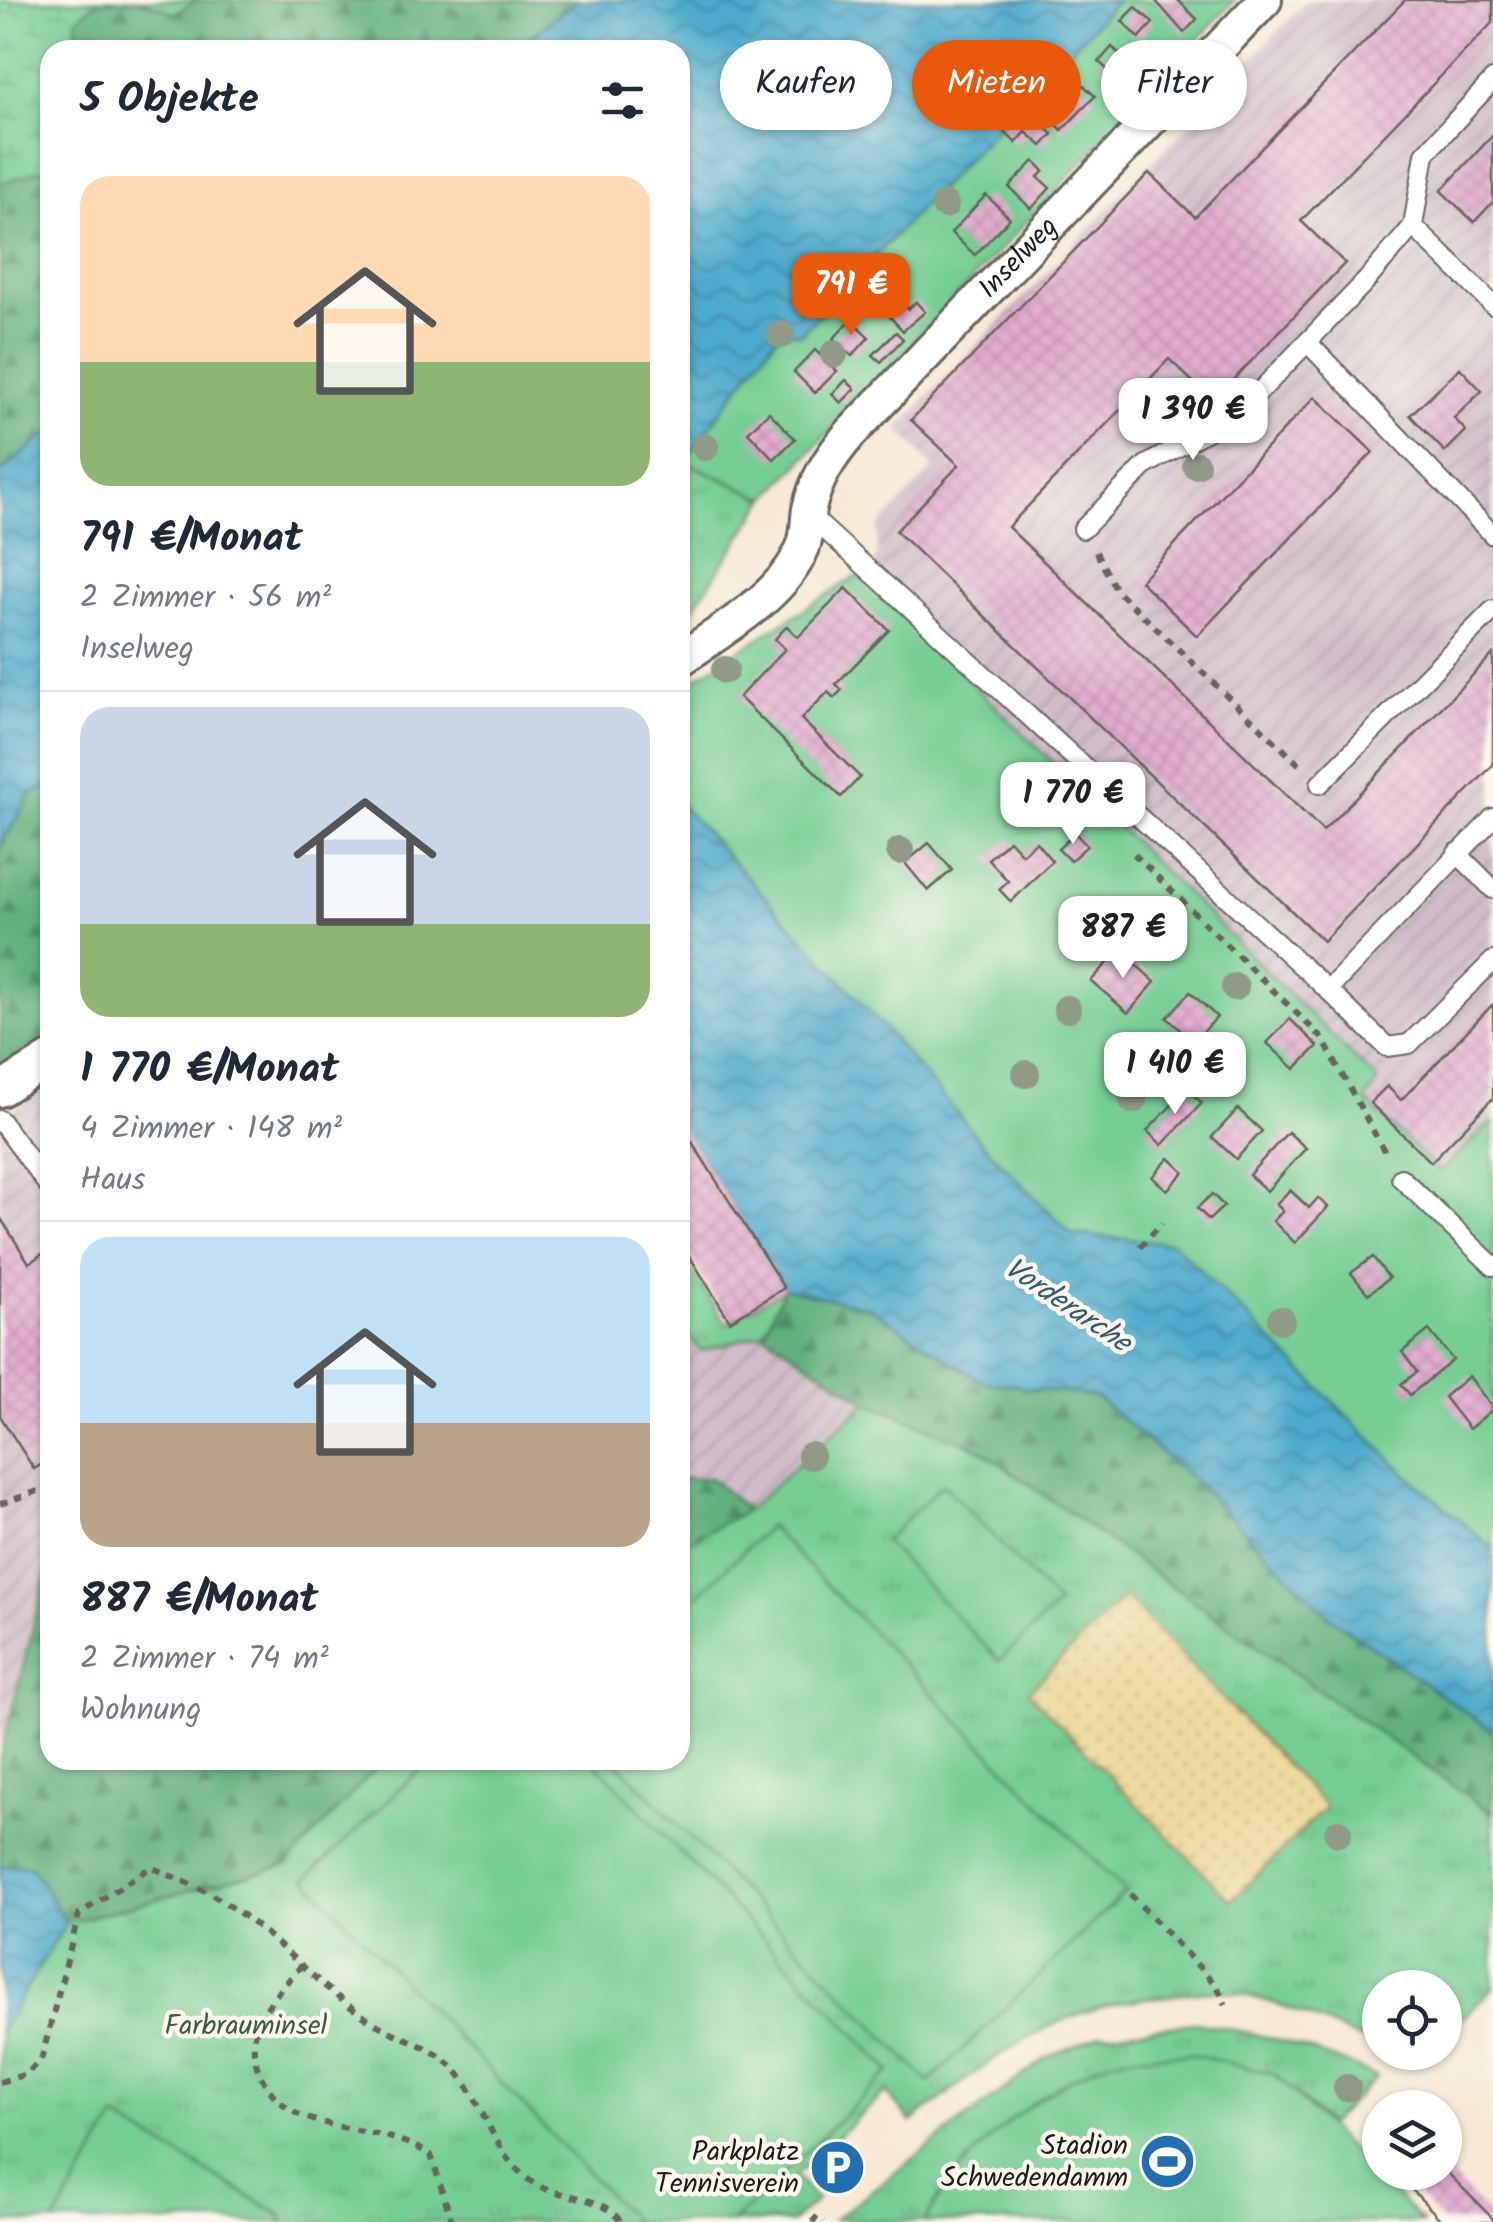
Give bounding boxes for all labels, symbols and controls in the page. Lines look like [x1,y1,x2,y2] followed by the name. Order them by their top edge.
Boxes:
[720,40,892,130] chip: Kaufen
[912,40,1081,130] chip: Mieten
[1101,40,1247,130] chip: Filter
[80,67,259,134] text: 5 Objekte
[595,73,650,128] icon: filters
[968,206,1069,309] street label: Inselweg
[275,241,455,421] icon: home
[781,253,921,338] pin: 791 €
[814,260,888,311] text: 791 €
[1101,378,1285,463] pin: 1 390 €
[1141,385,1245,436] text: 1 390 €
[80,506,303,573] text: 791 €/Monat
[80,573,331,624] text: 2 Zimmer · 56 m²
[80,624,194,675] text: Inselweg
[981,762,1165,847] pin: 1 770 €
[1022,769,1124,820] text: 1 770 €
[275,772,455,952] icon: home
[1053,896,1193,981] pin: 887 €
[1080,903,1166,954] text: 887 €
[1083,1032,1267,1117] pin: 1 410 €
[80,1037,339,1104] text: 1 770 €/Monat
[1126,1039,1224,1090] text: 1 410 €
[80,1104,342,1155] text: 4 Zimmer · 148 m²
[80,1155,145,1206] text: Haus
[994,1246,1143,1368] water label: Vorderarche
[275,1302,455,1482] icon: home
[80,1567,319,1634] text: 887 €/Monat
[80,1634,329,1685] text: 2 Zimmer · 74 m²
[80,1685,201,1736] text: Wohnung
[1362,1970,1462,2190] map controls
[1362,1970,1462,2070] button: locate
[165,2004,328,2049] park label: Farbrauminsel
[1362,2090,1462,2190] button: layers
[941,2124,1128,2201] place label: Stadion Schwedendamm
[655,2130,799,2207] place label: Parkplatz Tennisverein
[1137,2132,1197,2192] sports icon: Stadion Schwedendamm
[808,2138,868,2198] parking icon: Parkplatz Tennisverein

